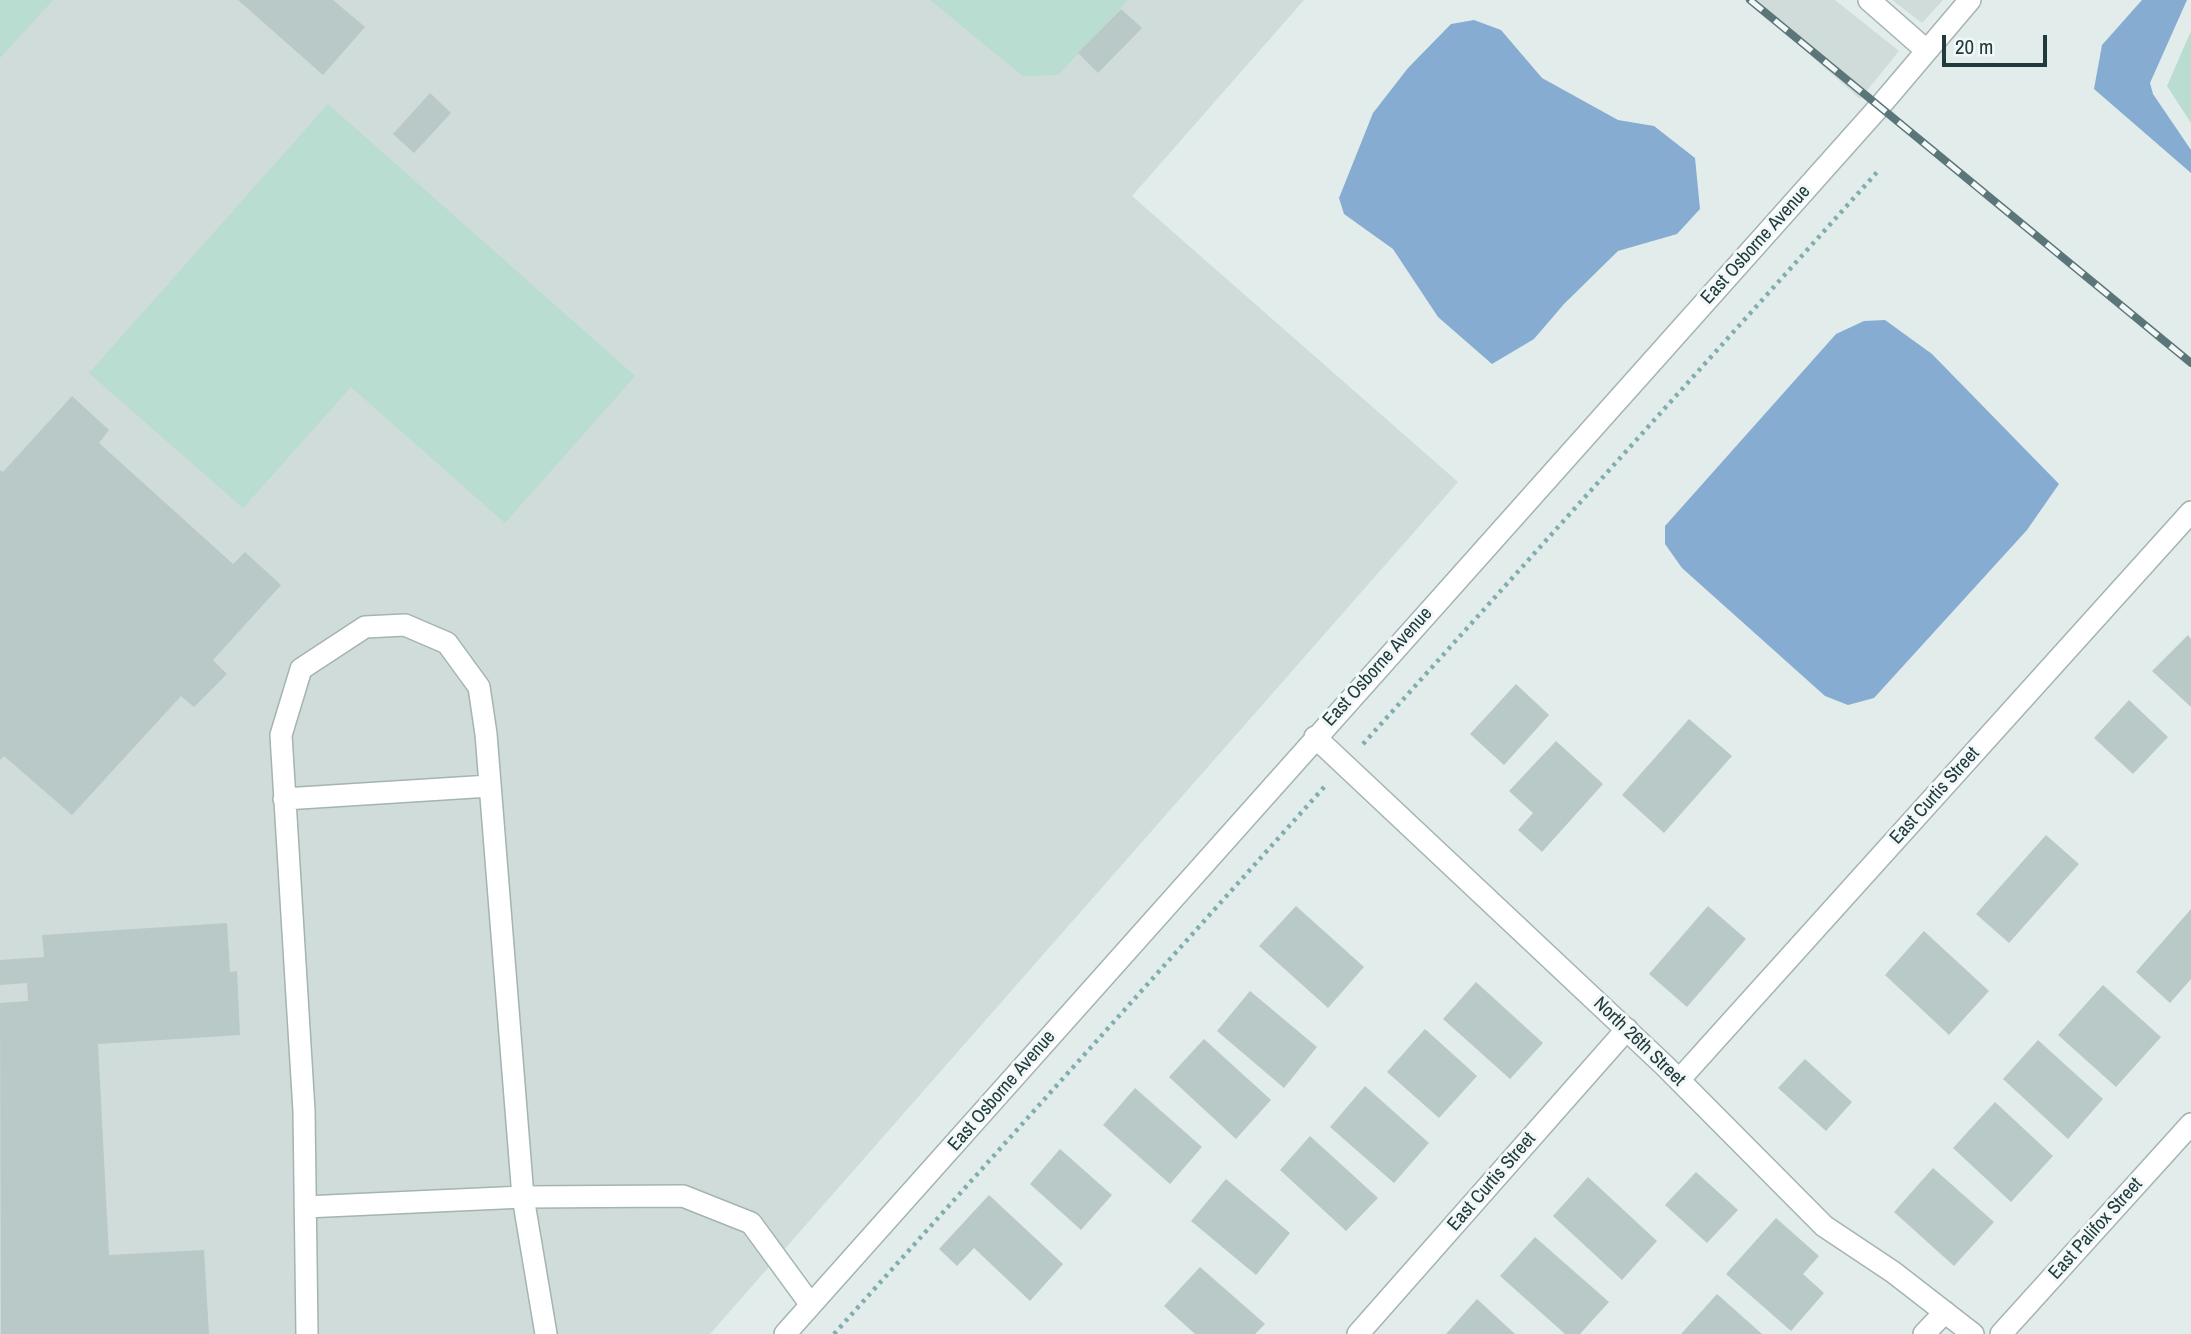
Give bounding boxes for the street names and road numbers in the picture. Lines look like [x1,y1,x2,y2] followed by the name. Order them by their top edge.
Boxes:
[1697,181,1815,309] street label: East Osborne Avenue
[1319,603,1437,731] street label: East Osborne Avenue
[1885,743,1985,849] street label: East Curtis Street
[1588,993,1690,1091] street label: North 26th Street
[943,1026,1061,1156] street label: East Osborne Avenue
[1443,1128,1541,1236] street label: East Curtis Street
[2044,1173,2148,1285] street label: East Palifox Street

